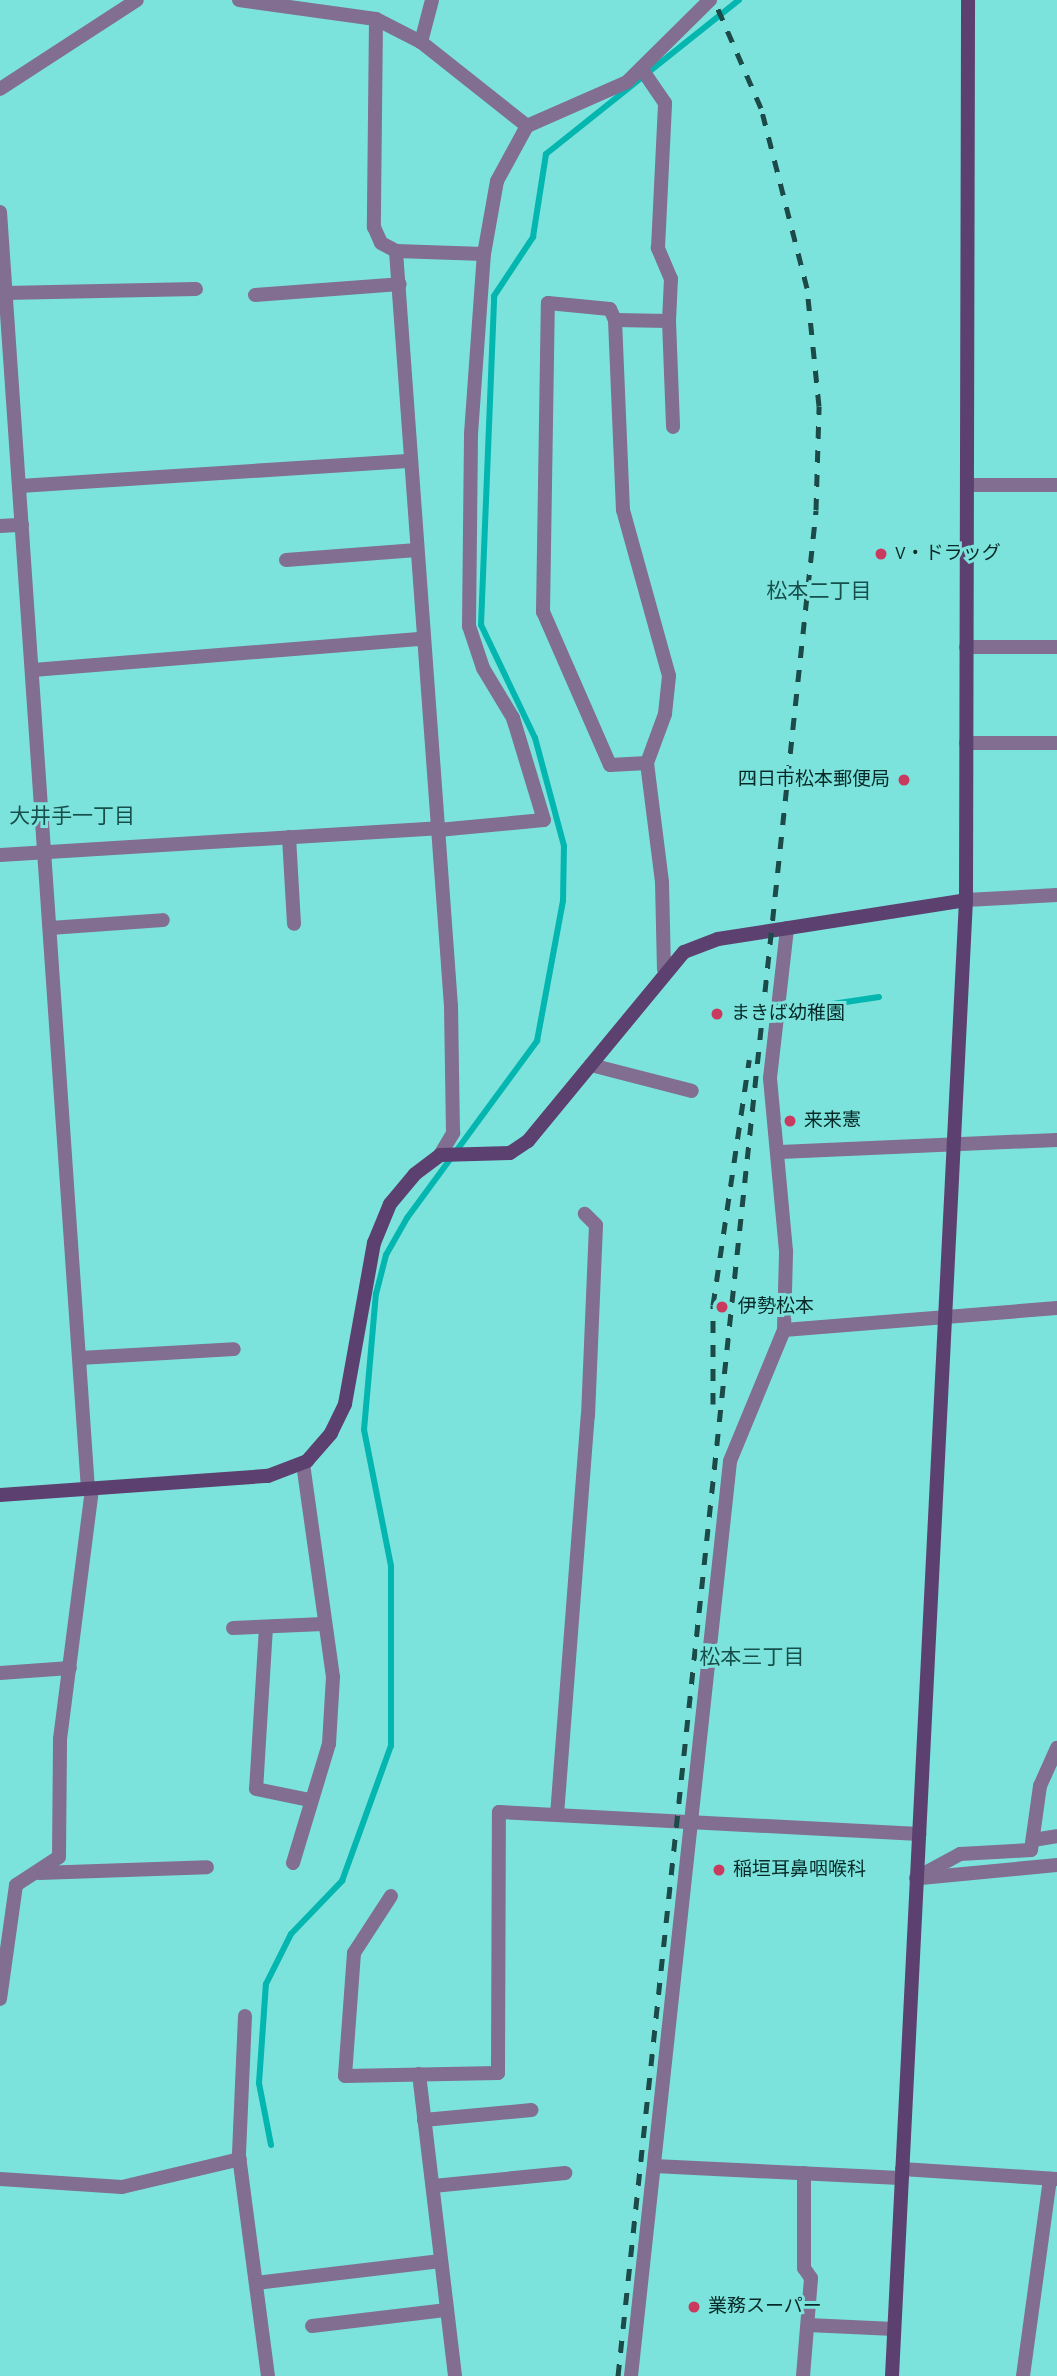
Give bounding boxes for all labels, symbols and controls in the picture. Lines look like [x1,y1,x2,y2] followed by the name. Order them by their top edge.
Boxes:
[895,543,1001,565] place label: V・ドラッグ
[873,546,889,562] marker: V・ドラッグ
[767,578,871,604] district label: 松本二丁目
[738,769,890,791] place label: 四日市松本郵便局
[896,772,912,788] marker: 四日市松本郵便局
[9,803,135,829] district label: 大井手一丁目
[731,1003,845,1025] place label: まきば幼稚園
[709,1006,725,1022] marker: まきば幼稚園
[804,1110,861,1132] place label: 来来憲
[782,1113,798,1129] marker: 来来憲
[738,1296,814,1318] place label: 伊勢松本
[712,1297,732,1317] marker: 伊勢松本
[700,1644,804,1670] district label: 松本三丁目
[733,1859,866,1881] place label: 稲垣耳鼻咽喉科
[711,1862,727,1878] marker: 稲垣耳鼻咽喉科
[708,2296,822,2318] place label: 業務スーパー
[686,2299,702,2315] marker: 業務スーパー

